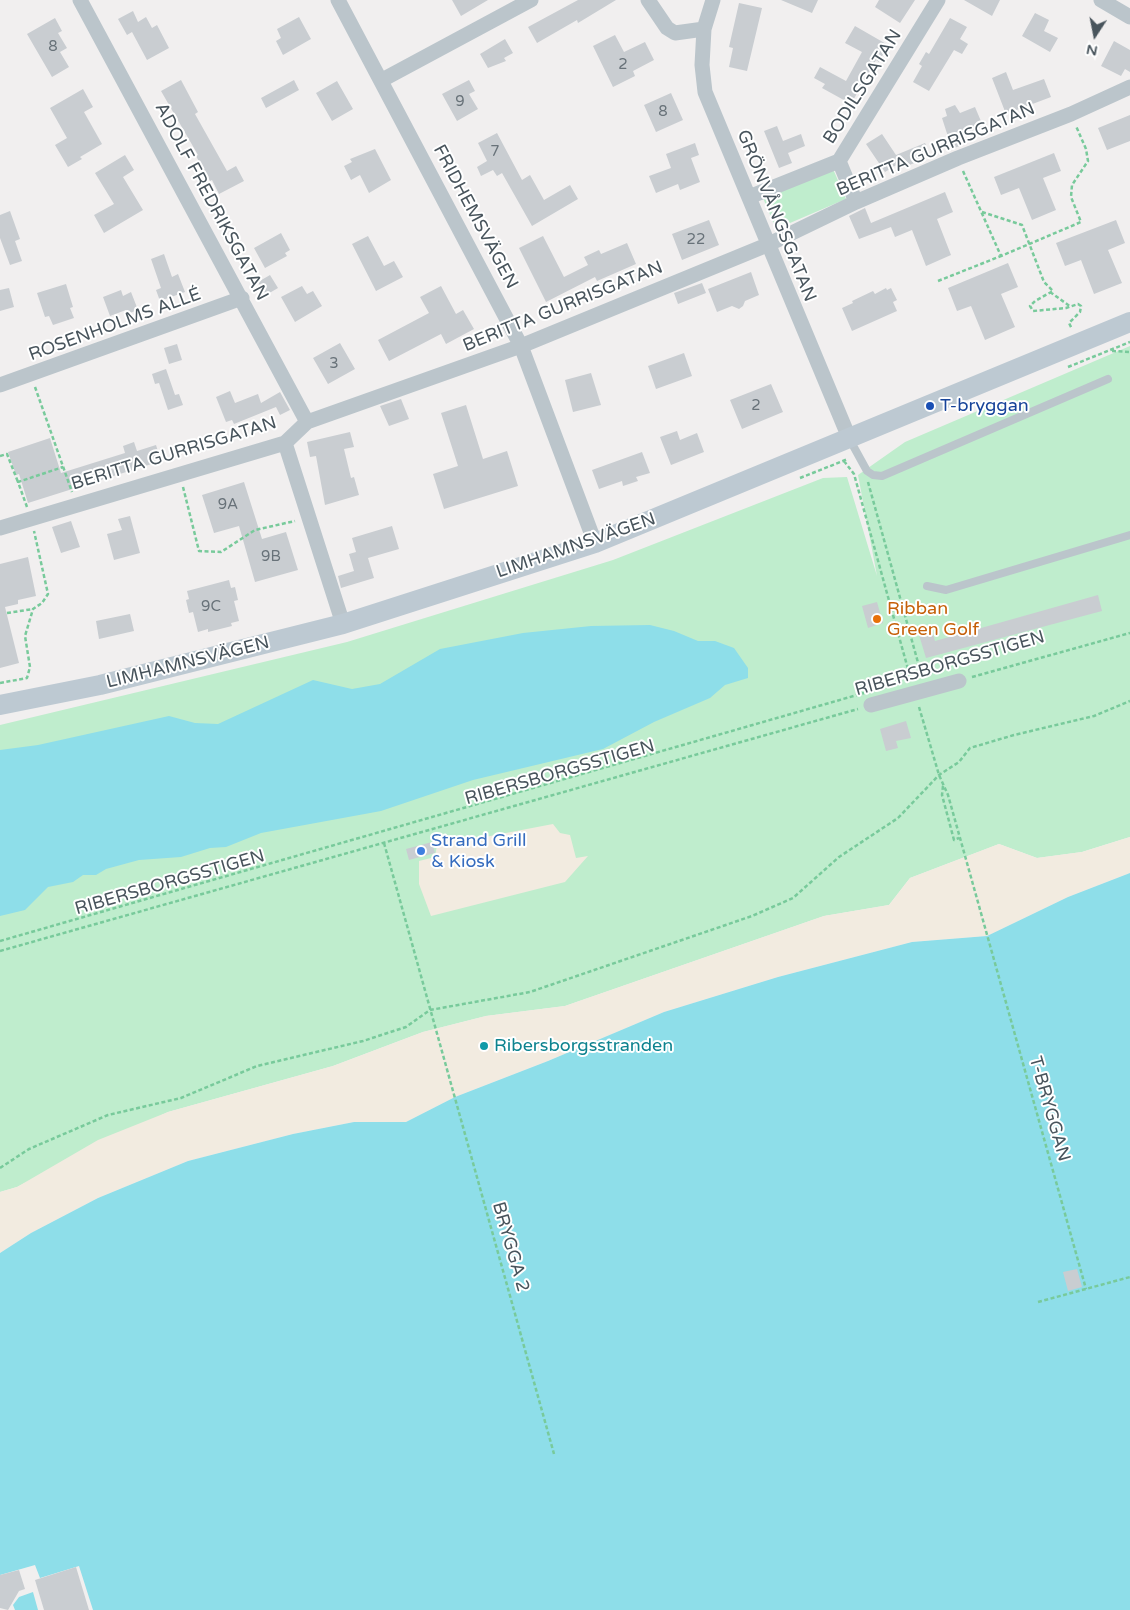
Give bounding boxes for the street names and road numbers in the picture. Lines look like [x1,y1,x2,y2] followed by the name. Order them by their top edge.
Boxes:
[819,26,907,148] street label: BODILSGATAN
[833,98,1039,202] street label: BERITTA GURRISGATAN
[150,99,272,305] street label: ADOLF FREDRIKSGATAN
[732,127,820,305] street label: GRÖNVÅNGSGATAN
[428,141,522,293] street label: FRIDHEMSVÄGEN
[460,257,666,357] street label: BERITTA GURRISGATAN
[26,284,204,366] street label: ROSENHOLMS ALLÉ
[69,412,279,496] street label: BERITTA GURRISGATAN
[493,509,659,583] street label: LIMHAMNSVÄGEN
[853,627,1047,701] street label: RIBERSBORGSSTIGEN
[104,632,272,694] street label: LIMHAMNSVÄGEN
[463,736,657,810] street label: RIBERSBORGSSTIGEN
[73,846,267,920] street label: RIBERSBORGSSTIGEN
[1024,1054,1074,1164] street label: T-BRYGGAN
[487,1199,533,1295] street label: BRYGGA 2

